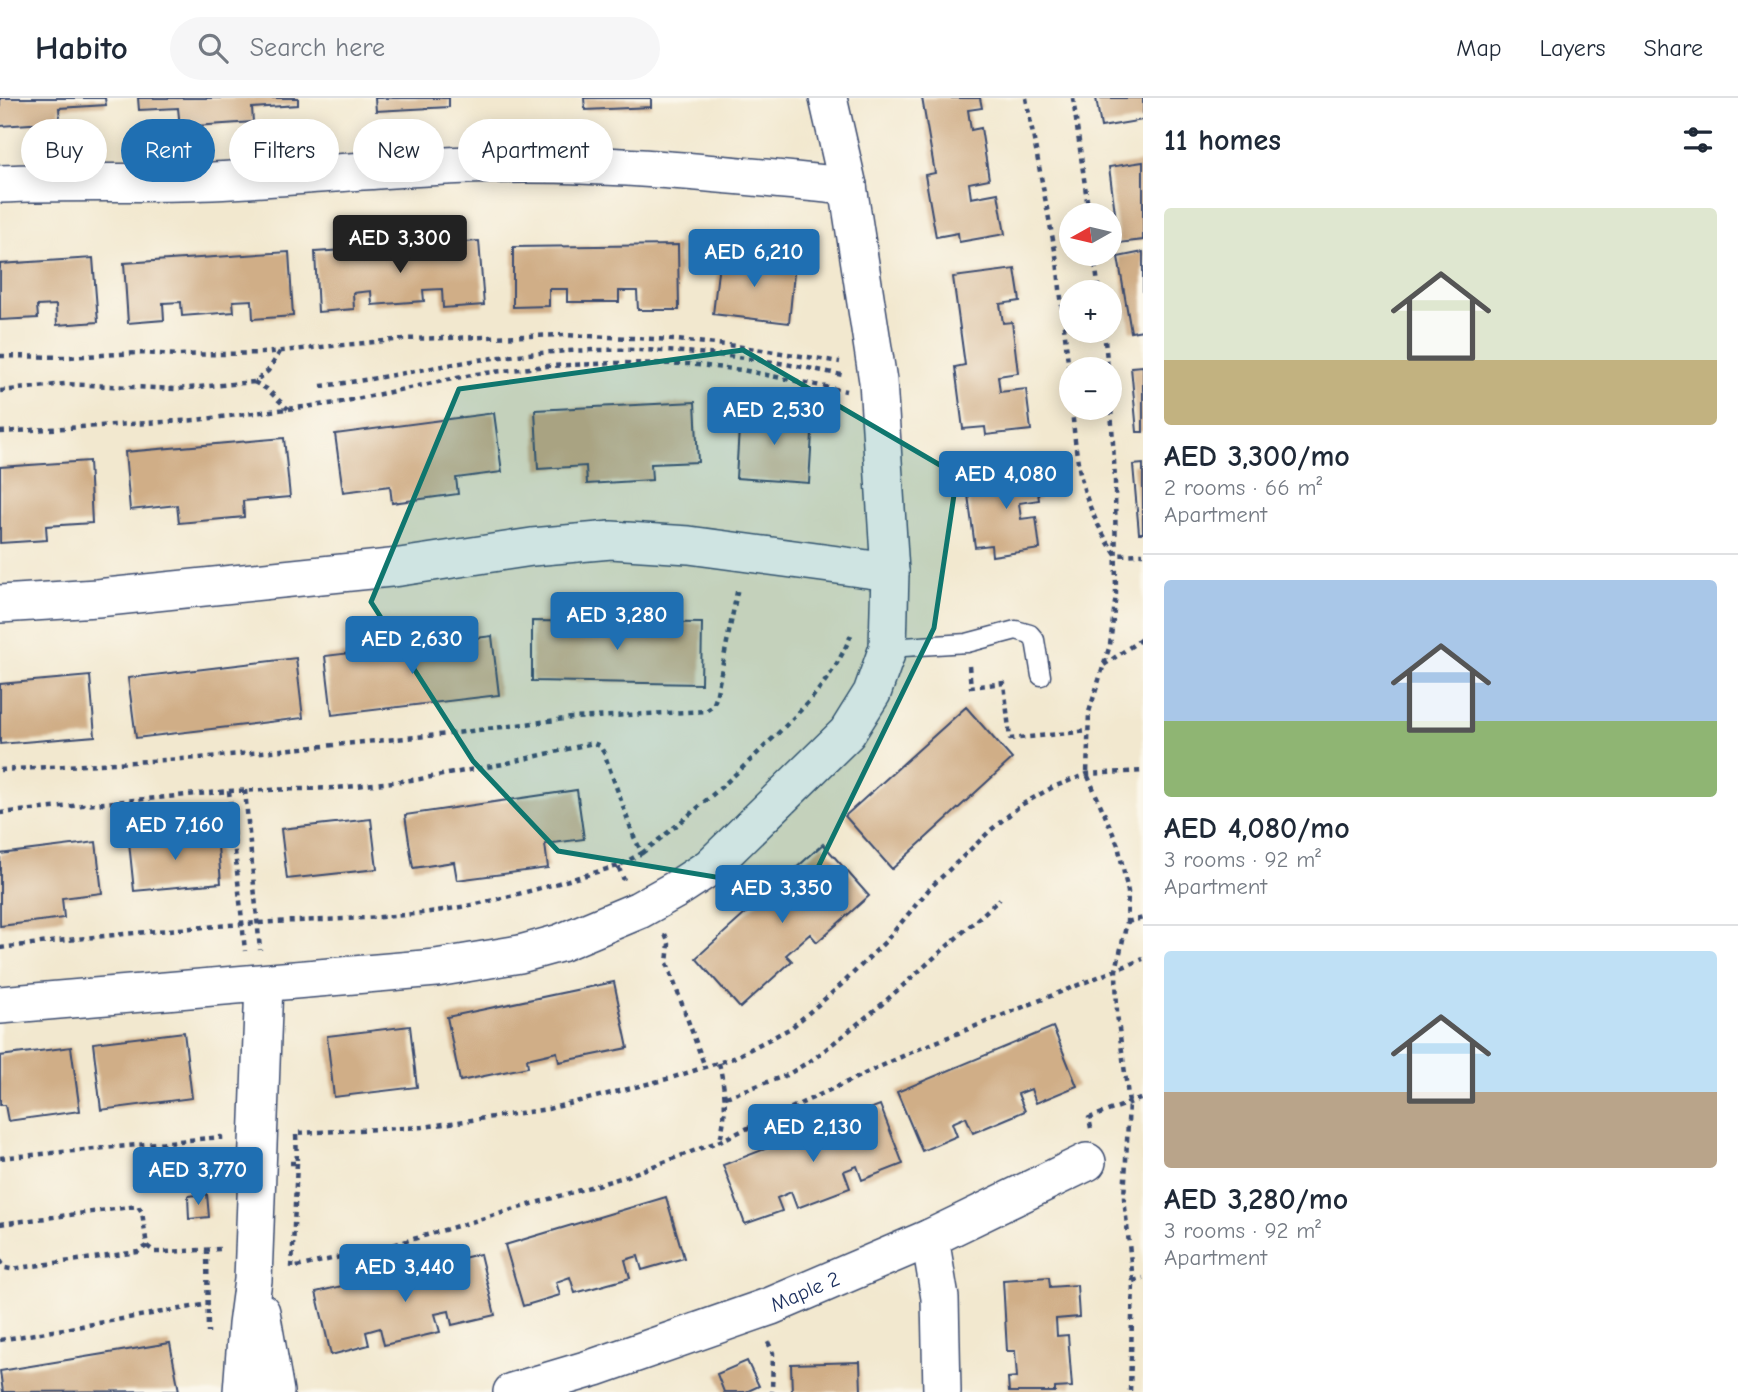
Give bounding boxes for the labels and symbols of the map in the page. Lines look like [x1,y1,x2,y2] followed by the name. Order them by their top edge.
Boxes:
[1059,203,1122,266] north arrow
[320,216,480,275] pin: AED 3,300
[674,230,834,289] pin: AED 6,210
[694,388,854,447] pin: AED 2,530
[926,452,1086,511] pin: AED 4,080
[537,592,697,652] pin: AED 3,280
[332,616,492,676] pin: AED 2,630
[95,802,255,862] pin: AED 7,160
[702,866,862,925] pin: AED 3,350
[733,1104,893,1164] pin: AED 2,130
[118,1148,278,1207] pin: AED 3,770
[325,1244,485,1304] pin: AED 3,440
[767,1266,843,1317] street label: Maple 2

